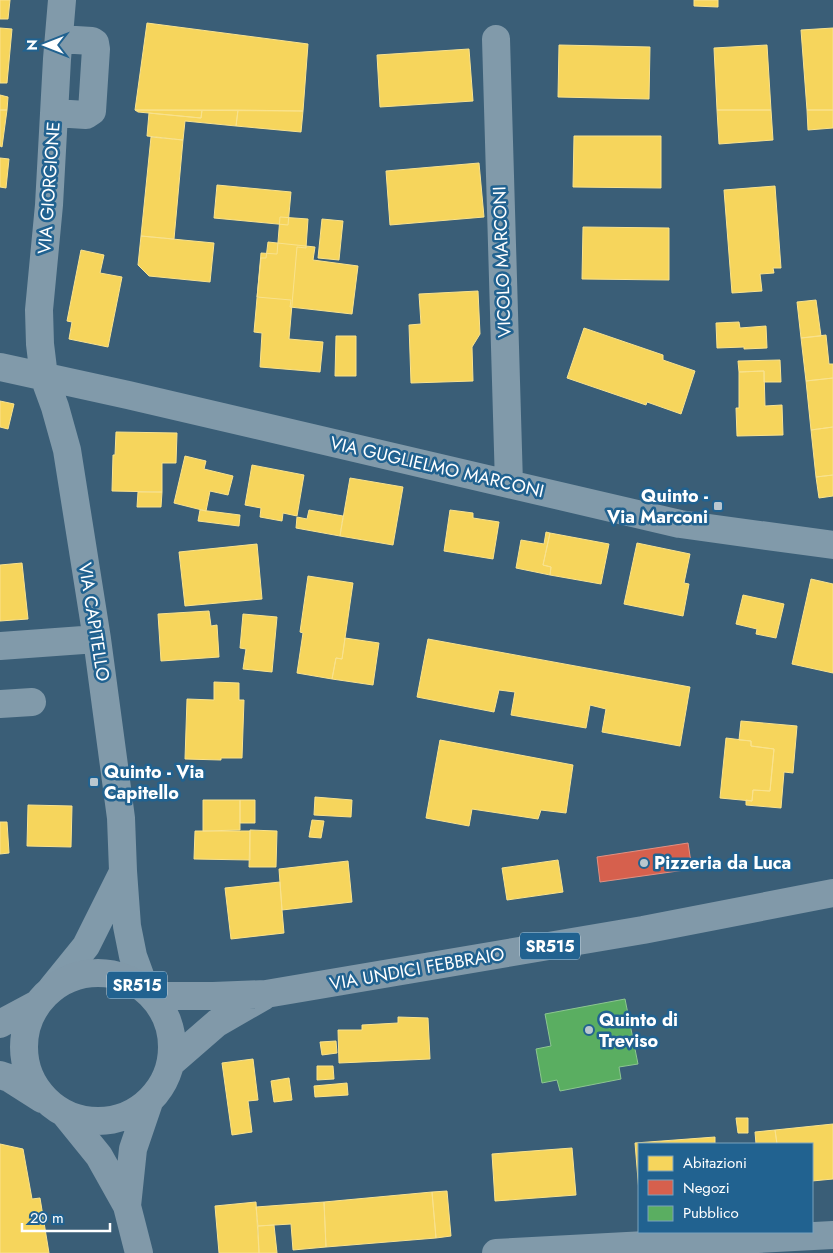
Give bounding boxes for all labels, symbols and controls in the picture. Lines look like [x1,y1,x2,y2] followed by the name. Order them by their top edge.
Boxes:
[20,20,70,70] north arrow
[22,39,42,51] text: N
[31,121,67,255] street label: VIA GIORGIONE
[486,186,518,338] street label: VICOLO MARCONI
[327,430,547,504] street label: VIA GUGLIELMO MARCONI
[606,483,708,530] place label: Quinto - Via Marconi
[712,500,724,512] marker: Quinto - Via Marconi
[72,561,116,683] street label: VIA CAPITELLO
[104,759,204,806] place label: Quinto - Via Capitello
[88,776,100,788] marker: Quinto - Via Capitello
[654,850,791,876] place label: Pizzeria da Luca
[638,857,650,869] marker: Pizzeria da Luca
[520,932,580,959] road number: SR515
[328,941,506,997] street label: VIA UNDICI FEBBRAIO
[107,972,167,998] road number: SR515
[599,1007,678,1054] place label: Quinto di Treviso
[583,1024,595,1036] marker: Quinto di Treviso
[638,1143,813,1233] legend
[683,1152,747,1174] text: Abitazioni
[683,1177,730,1199] text: Negozi
[22,1200,110,1232] scale bar
[683,1202,739,1224] text: Pubblico
[30,1207,64,1229] text: 20 m

